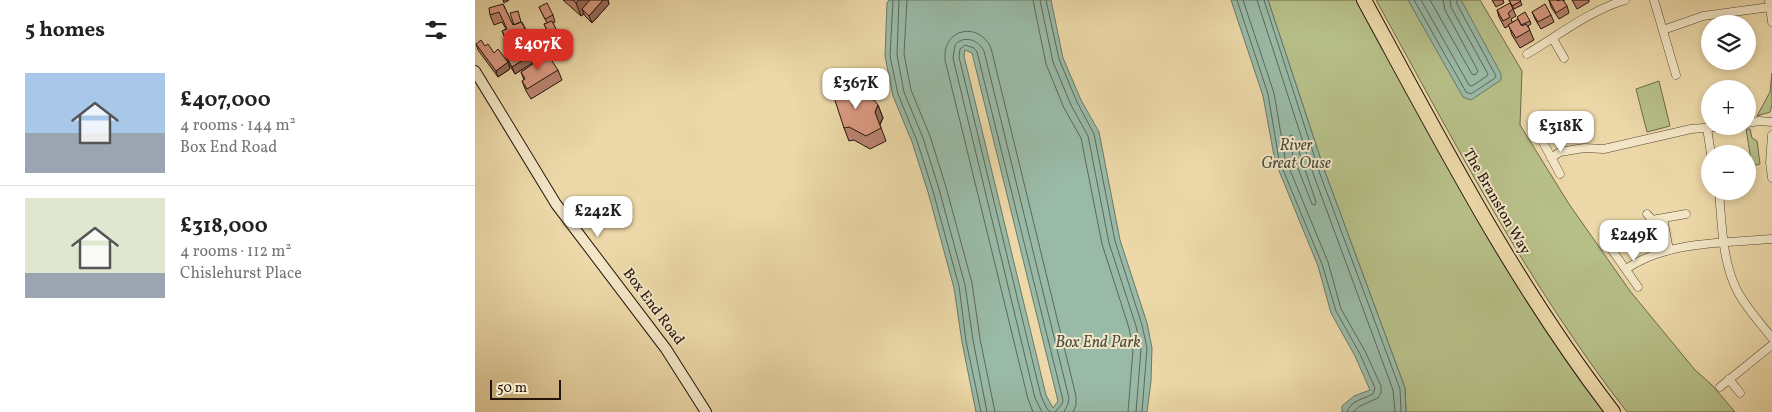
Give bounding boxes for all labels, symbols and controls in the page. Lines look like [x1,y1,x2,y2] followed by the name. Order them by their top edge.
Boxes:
[1701,15,1756,200] map controls
[1701,15,1756,70] button: layers
[25,16,105,45] text: 5 homes
[422,16,450,44] icon: filters
[503,28,573,71] pin: £407K
[514,34,562,56] text: £407K
[821,68,891,110] pin: £367K
[833,73,879,95] text: £367K
[1701,80,1756,135] button: +
[180,86,271,115] text: £407,000
[65,93,125,153] icon: home
[1526,110,1596,153] pin: £318K
[180,115,296,137] text: 4 rooms · 144 m²
[1539,116,1583,138] text: £318K
[1261,135,1331,175] water label: River Great Ouse
[180,137,277,159] text: Box End Road
[1457,145,1535,259] street label: The Branston Way
[1701,145,1756,200] button: −
[563,196,633,238] pin: £242K
[575,201,621,223] text: £242K
[180,212,268,241] text: £318,000
[65,218,125,278] icon: home
[1599,220,1669,262] pin: £249K
[1610,225,1658,247] text: £249K
[180,241,291,263] text: 4 rooms · 112 m²
[180,263,302,285] text: Chislehurst Place
[617,264,689,350] street label: Box End Road
[1055,332,1141,354] water label: Box End Park
[490,377,561,400] scale bar
[497,379,527,398] text: 50 m

